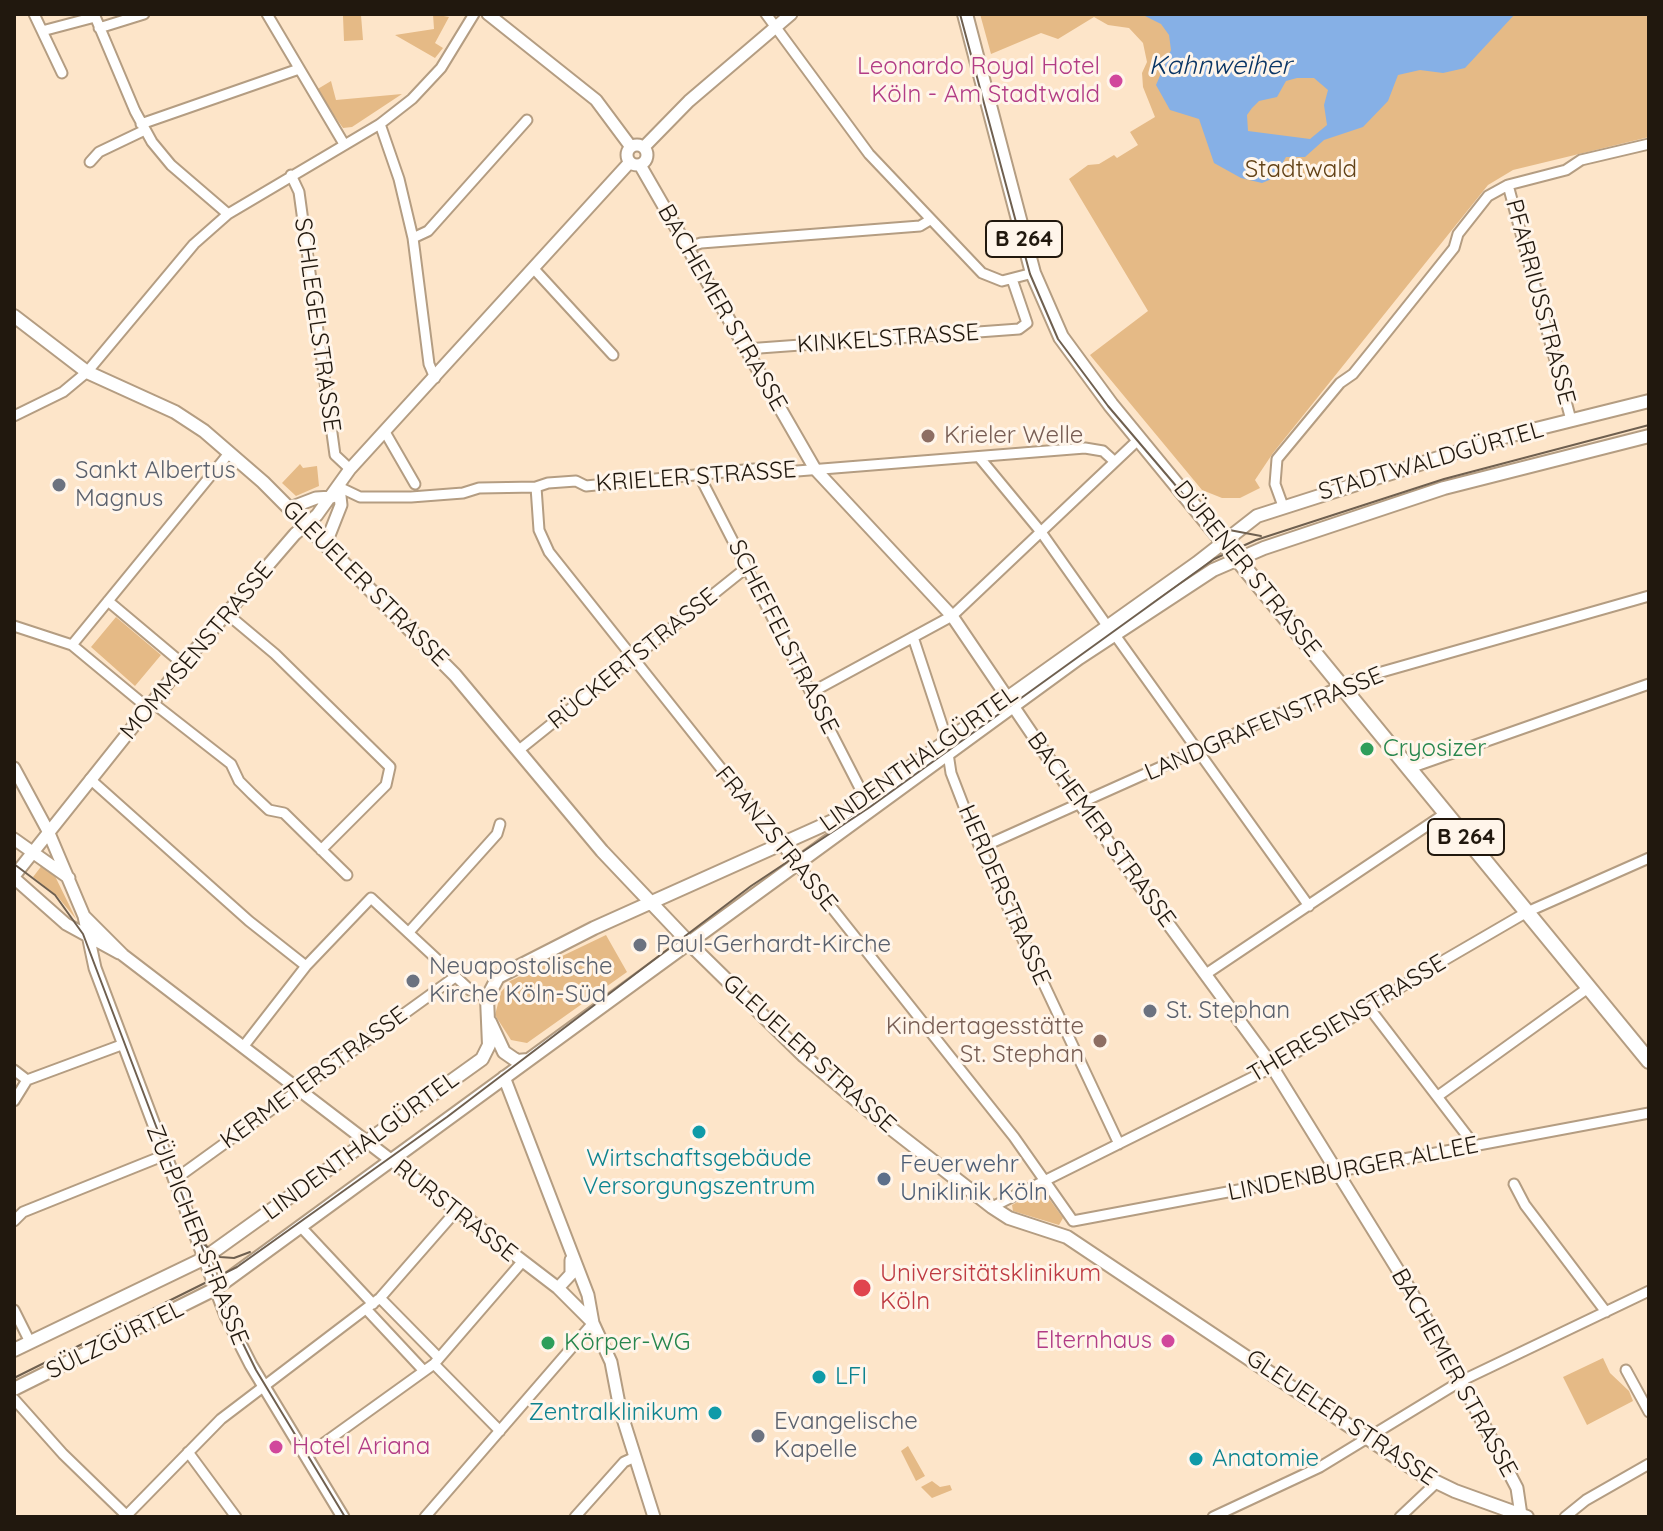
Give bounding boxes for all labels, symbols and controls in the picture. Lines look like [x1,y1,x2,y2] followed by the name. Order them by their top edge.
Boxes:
[1149,50,1291,82] water label: Kahnweiher
[857,53,1100,109] place label: Leonardo Royal Hotel Köln - Am Stadtwald
[1107,72,1125,90] marker: Leonardo Royal Hotel Köln - Am Stadtwald
[1245,156,1357,184] park label: Stadtwald
[1499,196,1581,408] street label: PFARRIUSSTRASSE
[651,200,793,416] street label: BACHEMER STRASSE
[288,216,346,434] street label: SCHLEGELSTRASSE
[986,221,1062,257] road number: B 264
[796,318,980,360] street label: KINKELSTRASSE
[1315,415,1547,507] street label: STADTWALDGÜRTEL
[944,422,1083,450] place label: Krieler Welle
[919,427,937,445] marker: Krieler Welle
[595,456,797,498] street label: KRIELER STRASSE
[75,457,236,513] place label: Sankt Albertus Magnus
[1167,475,1327,663] street label: DÜRENER STRASSE
[50,476,68,494] marker: Sankt Albertus Magnus
[276,495,454,673] street label: GLEUELER STRASSE
[722,535,844,739] street label: SCHEFFELSTRASSE
[114,556,280,746] street label: MOMMSENSTRASSE
[543,582,723,736] street label: RÜCKERTSTRASSE
[1140,661,1388,787] street label: LANDGRAFENSTRASSE
[815,680,1023,838] street label: LINDENTHALGÜRTEL
[1021,727,1181,933] street label: BACHEMER STRASSE
[1383,735,1486,763] place label: Cryosizer
[1358,740,1376,758] marker: Cryosizer
[709,761,843,917] street label: FRANZSTRASSE
[951,800,1057,990] street label: HERDERSTRASSE
[1428,819,1504,855] road number: B 264
[656,931,891,959] place label: Paul-Gerhardt-Kirche
[631,936,649,954] marker: Paul-Gerhardt-Kirche
[1243,948,1451,1090] street label: THERESIENSTRASSE
[429,953,613,1009] place label: Neuapostolische Kirche Köln-Süd
[716,969,902,1139] street label: GLEUELER STRASSE
[404,972,422,990] marker: Neuapostolische Kirche Köln-Süd
[1166,997,1290,1025] place label: St. Stephan
[215,1001,413,1155] street label: KERMETERSTRASSE
[1141,1002,1159,1020] marker: St. Stephan
[886,1013,1084,1069] place label: Kindertagesstätte St. Stephan
[1091,1032,1109,1050] marker: Kindertagesstätte St. Stephan
[258,1065,464,1227] street label: LINDENTHALGÜRTEL
[140,1121,254,1349] street label: ZÜLPICHER STRASSE
[690,1123,708,1141] marker: Wirtschaftsgebäude Versorgungszentrum
[1225,1131,1481,1207] street label: LINDENBURGER ALLEE
[583,1145,815,1201] place label: Wirtschaftsgebäude Versorgungszentrum
[900,1151,1048,1207] place label: Feuerwehr Uniklinik Köln
[387,1154,523,1268] street label: RURSTRASSE
[875,1170,893,1188] marker: Feuerwehr Uniklinik Köln
[880,1260,1101,1316] place label: Universitätsklinikum Köln
[1385,1264,1523,1482] street label: BACHEMER STRASSE
[851,1277,873,1299] marker: Universitätsklinikum Köln
[42,1294,188,1386] street label: SÜLZGÜRTEL
[1035,1327,1152,1355] place label: Elternhaus
[564,1329,690,1357] place label: Körper-WG
[1159,1332,1177,1350] marker: Elternhaus
[539,1334,557,1352] marker: Körper-WG
[1240,1344,1442,1492] street label: GLEUELER STRASSE
[835,1363,867,1391] place label: LFI
[810,1368,828,1386] marker: LFI
[528,1399,699,1427] place label: Zentralklinikum
[706,1404,724,1422] marker: Zentralklinikum
[774,1408,918,1464] place label: Evangelische Kapelle
[749,1427,767,1445] marker: Evangelische Kapelle
[292,1433,430,1461] place label: Hotel Ariana
[267,1438,285,1456] marker: Hotel Ariana
[1212,1445,1319,1473] place label: Anatomie
[1187,1450,1205,1468] marker: Anatomie

